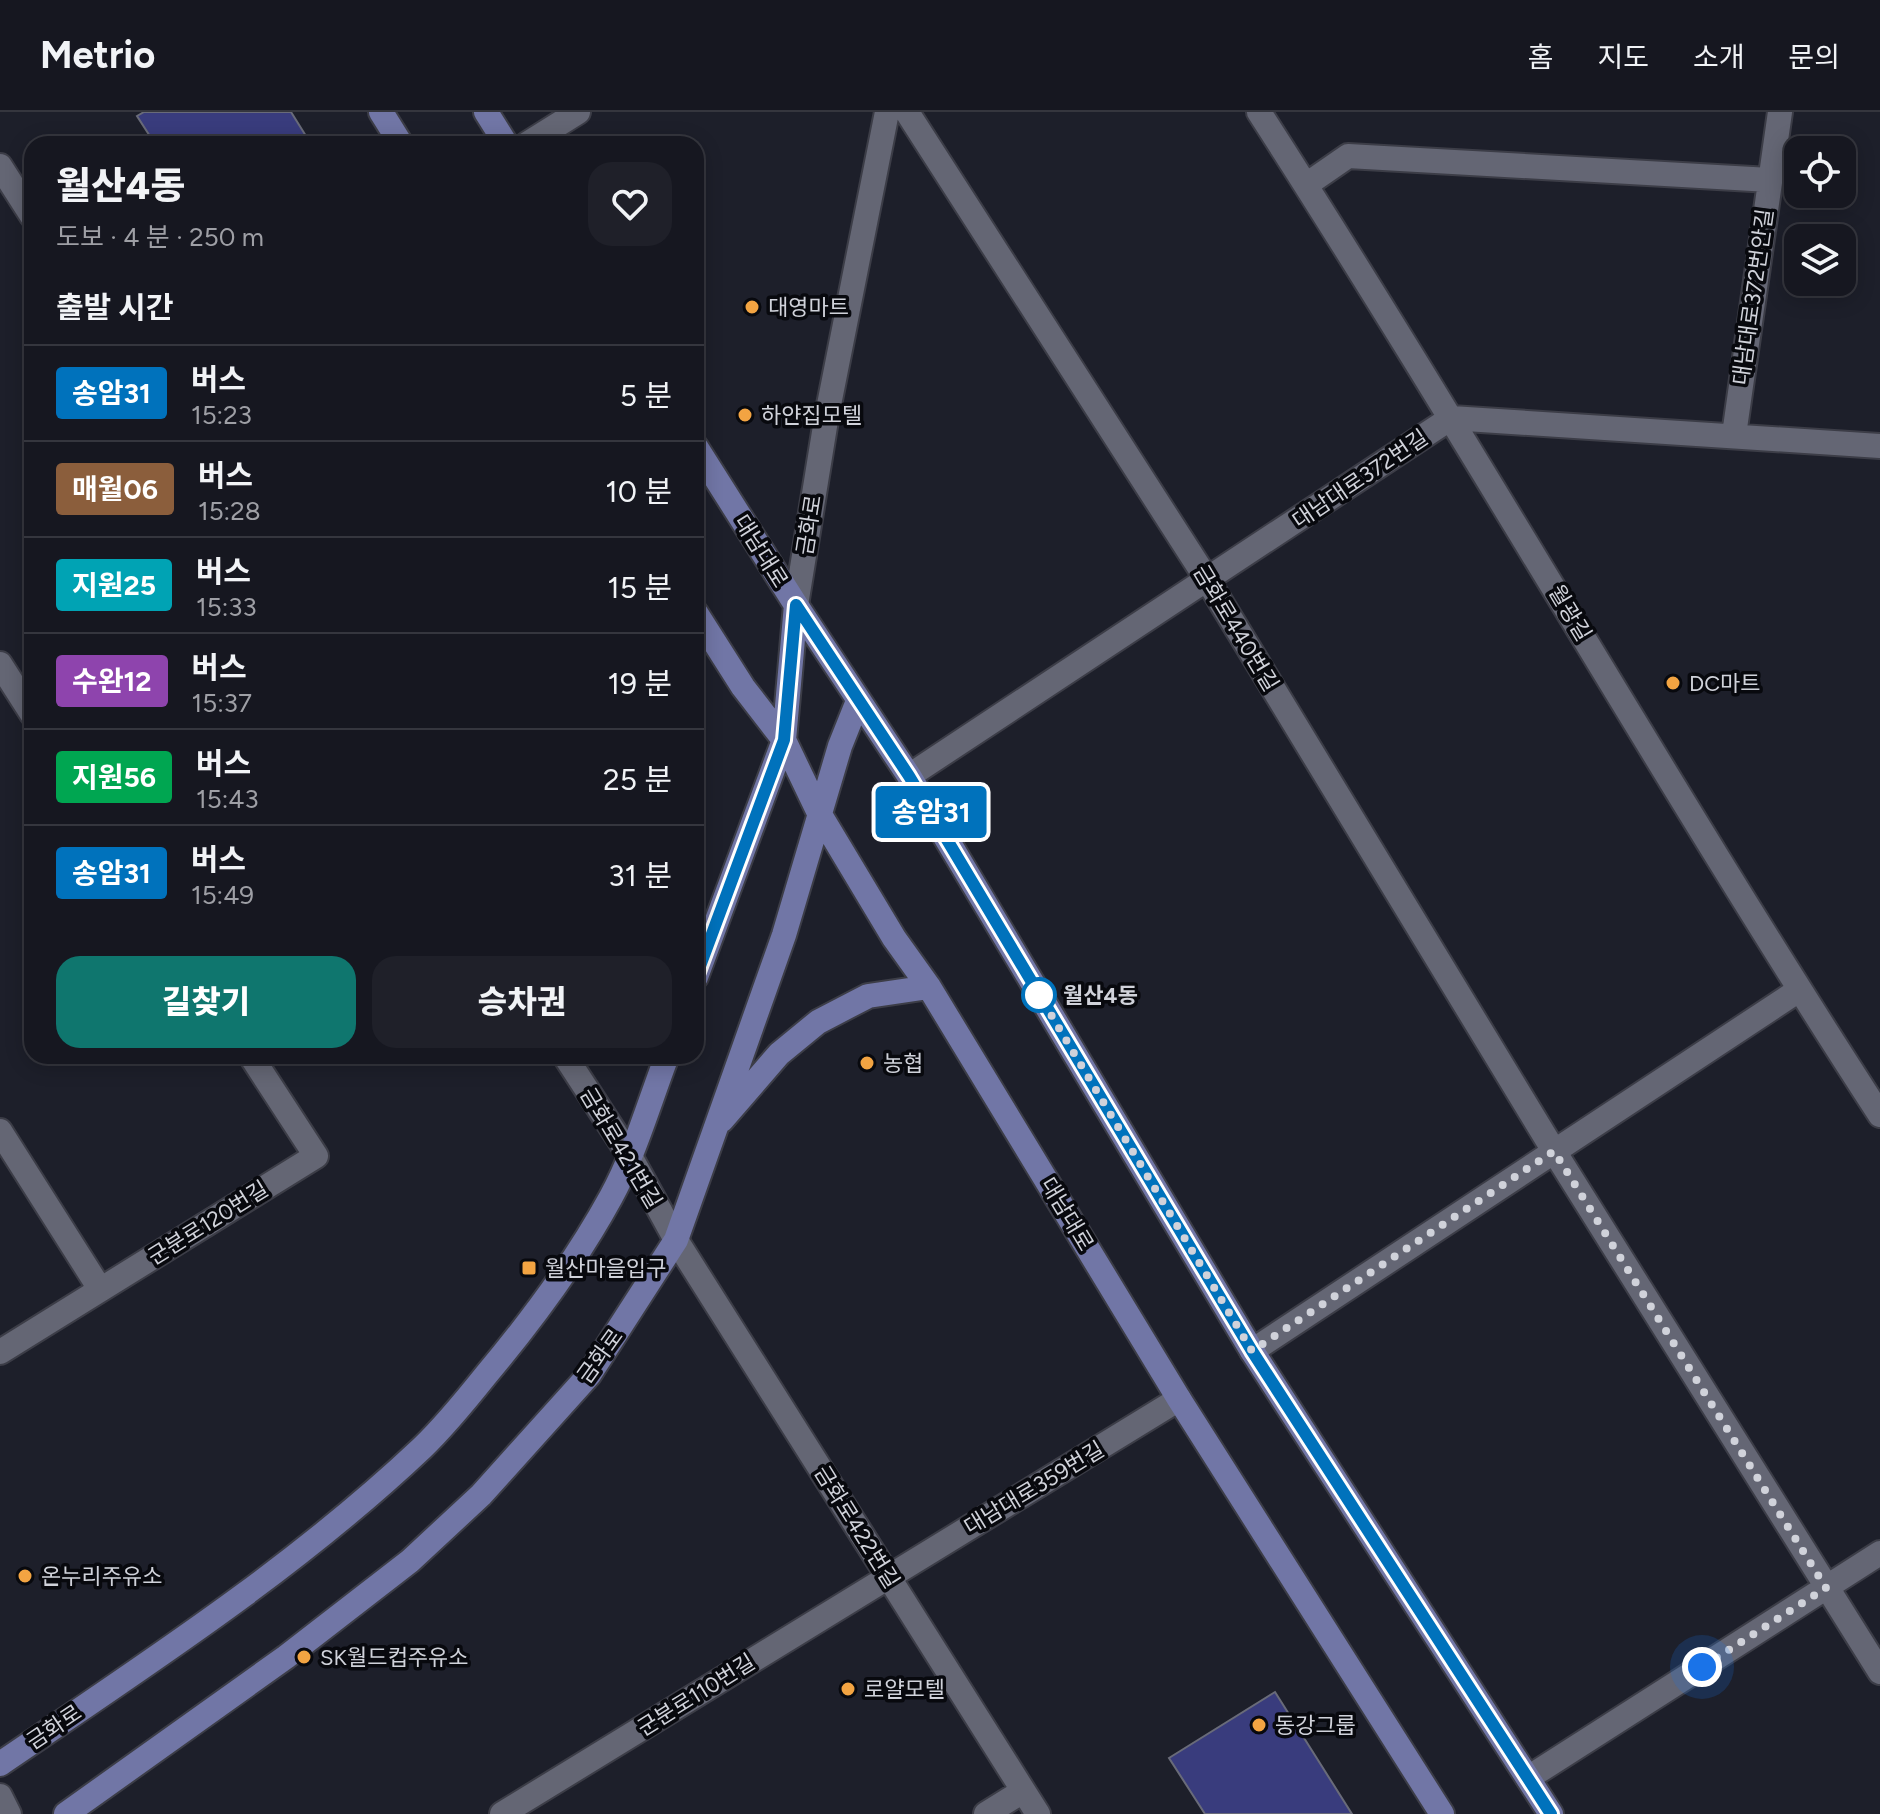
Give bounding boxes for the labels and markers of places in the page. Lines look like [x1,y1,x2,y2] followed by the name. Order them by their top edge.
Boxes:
[768,294,849,321] place label: 대영마트
[743,298,761,316] marker: 대영마트
[761,402,862,429] place label: 하얀집모텔
[736,406,754,424] marker: 하얀집모텔
[1689,670,1760,697] place label: DC마트
[1664,674,1682,692] marker: DC마트
[1022,978,1056,1012] marker: 월산4동
[1063,982,1138,1009] place label: 월산4동
[883,1050,923,1077] place label: 농협
[858,1054,876,1072] marker: 농협
[545,1255,666,1282] place label: 월산마을입구
[520,1259,538,1277] marker: 월산마을입구
[41,1563,162,1590] place label: 온누리주유소
[16,1567,34,1585] marker: 온누리주유소
[320,1644,468,1671] place label: SK월드컵주유소
[295,1648,313,1666] marker: SK월드컵주유소
[864,1676,945,1703] place label: 로얄모텔
[839,1680,857,1698] marker: 로얄모텔
[1275,1712,1356,1739] place label: 동강그룹
[1250,1716,1268,1734] marker: 동강그룹

